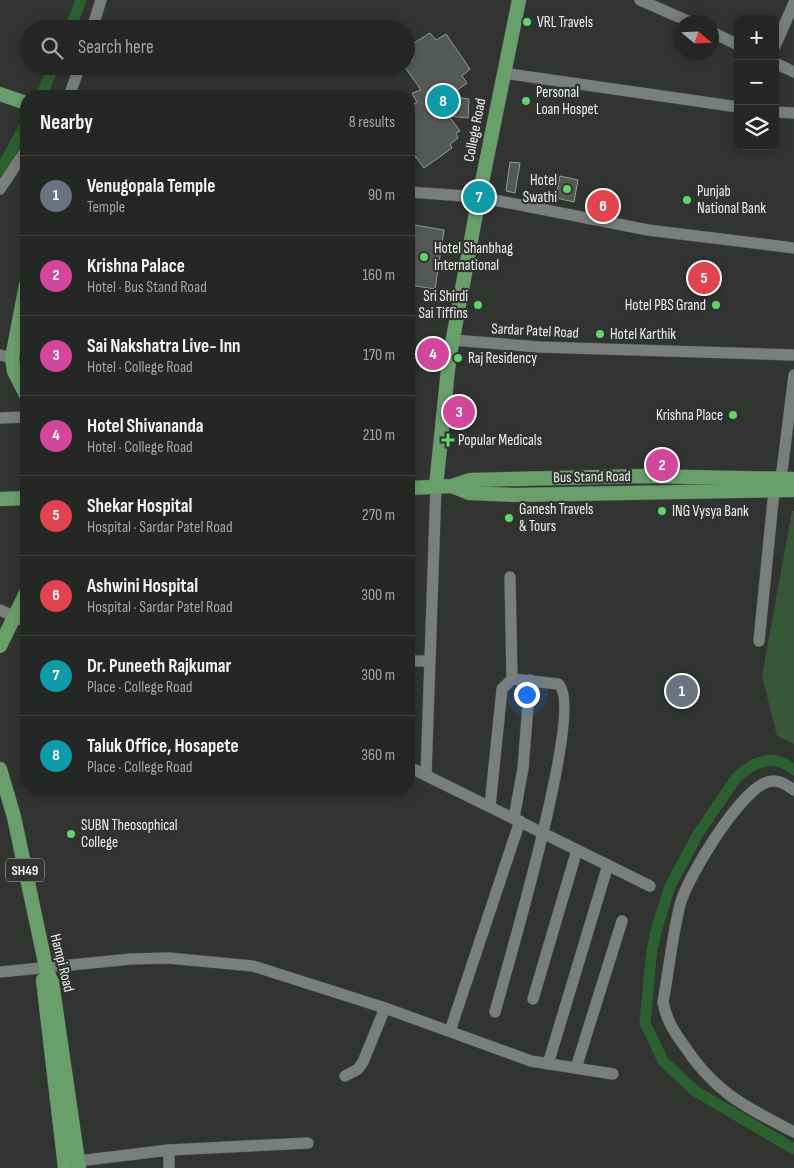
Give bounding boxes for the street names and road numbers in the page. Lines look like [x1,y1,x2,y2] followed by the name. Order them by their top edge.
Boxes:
[460,97,490,163] street label: College Road
[491,319,579,343] street label: Sardar Patel Road
[553,467,631,487] street label: Bus Stand Road
[6,858,44,882] road number: SH49
[46,932,78,994] street label: Hampi Road

